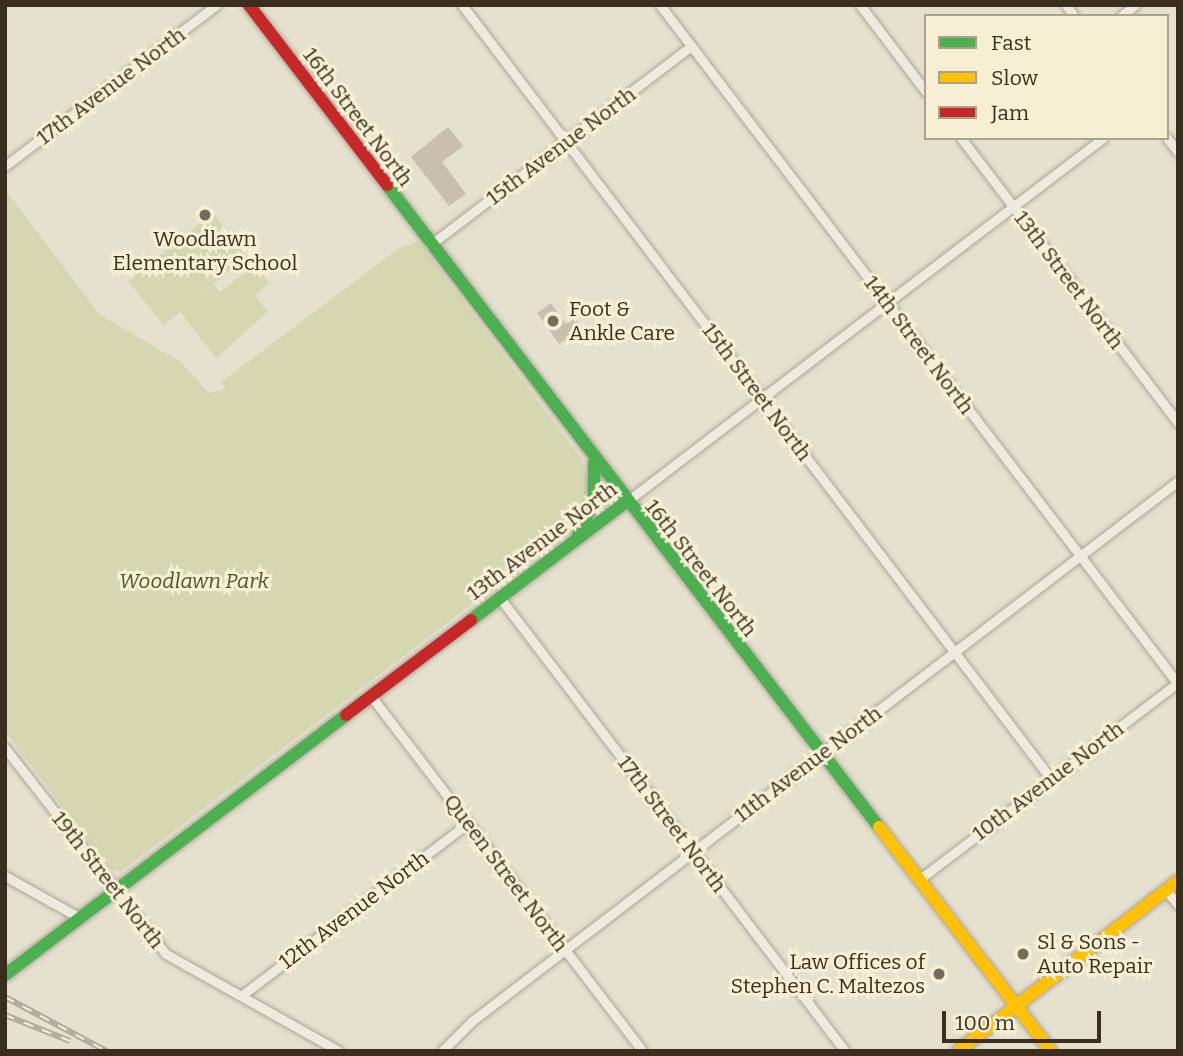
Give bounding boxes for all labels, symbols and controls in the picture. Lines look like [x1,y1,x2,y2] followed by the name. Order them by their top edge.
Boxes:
[924,14,1169,140] legend
[32,22,190,150] street label: 17th Avenue North
[991,30,1031,56] text: Fast
[298,43,418,191] street label: 16th Street North
[991,65,1038,91] text: Slow
[481,82,641,210] street label: 15th Avenue North
[991,100,1029,126] text: Jam
[1009,206,1129,354] street label: 13th Street North
[197,207,213,223] marker: Woodlawn Elementary School
[112,226,298,276] place label: Woodlawn Elementary School
[859,271,979,419] street label: 14th Street North
[569,296,675,346] place label: Foot & Ankle Care
[543,311,563,331] marker: Foot & Ankle Care
[697,318,817,466] street label: 15th Street North
[462,476,622,606] street label: 13th Avenue North
[640,494,762,642] street label: 16th Street North
[119,568,269,594] park label: Woodlawn Park
[729,700,887,828] street label: 11th Avenue North
[967,716,1129,846] street label: 10th Avenue North
[612,750,732,898] street label: 17th Street North
[439,789,573,957] street label: Queen Street North
[47,806,169,954] street label: 19th Street North
[274,846,434,974] street label: 12th Avenue North
[1037,929,1152,979] place label: Sl & Sons - Auto Repair
[1015,946,1031,962] marker: Sl & Sons - Auto Repair
[731,949,925,999] place label: Law Offices of Stephen C. Maltezos
[931,966,947,982] marker: Law Offices of Stephen C. Maltezos
[945,996,1104,1040] scale bar
[955,1010,1015,1036] text: 100 m

